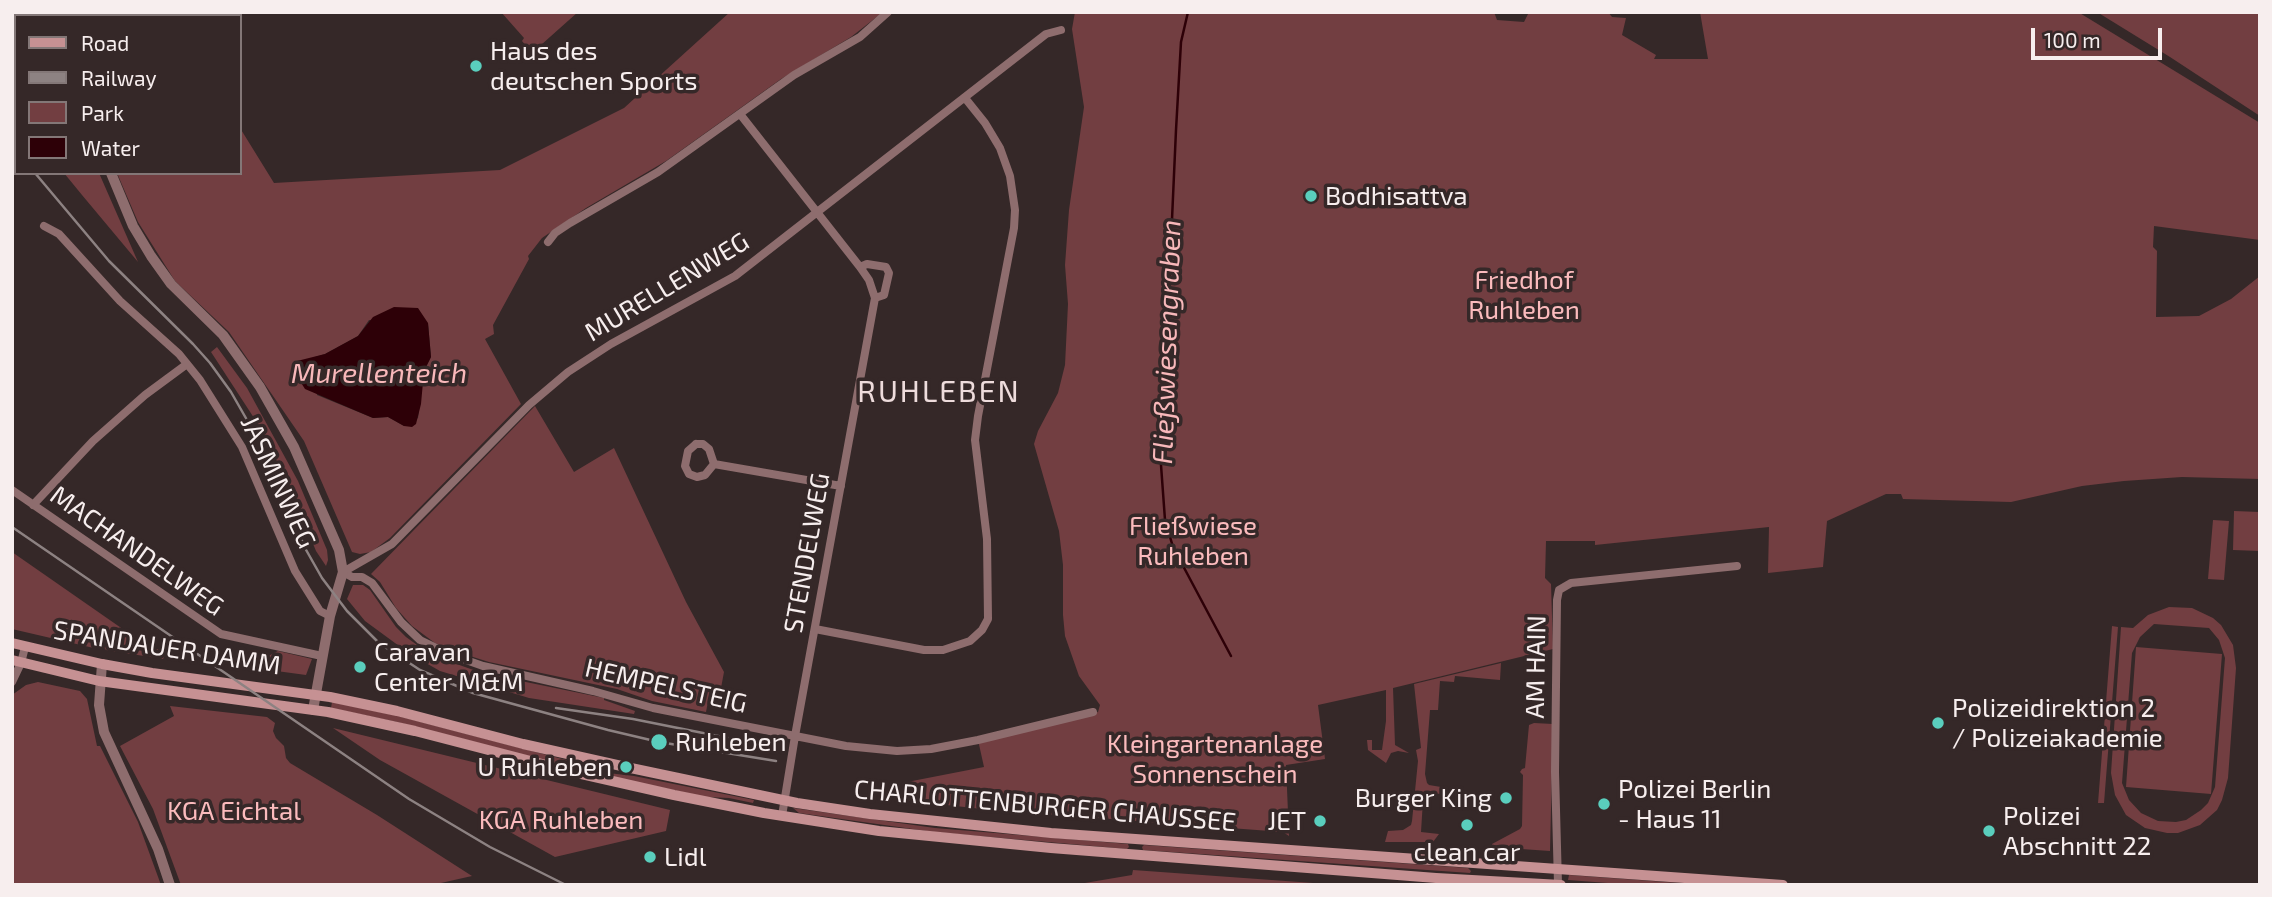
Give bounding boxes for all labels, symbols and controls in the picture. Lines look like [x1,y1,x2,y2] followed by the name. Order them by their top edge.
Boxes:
[14,14,242,175] legend
[2034,14,2165,58] scale bar
[2044,27,2101,52] text: 100 m
[81,30,129,55] text: Road
[490,35,697,96] place label: Haus des deutschen Sports
[468,58,484,74] marker: Haus des deutschen Sports
[81,65,157,90] text: Railway
[81,100,124,125] text: Park
[81,135,140,160] text: Water
[1325,180,1468,212] place label: Bodhisattva
[1303,188,1319,204] marker: Bodhisattva
[1146,219,1188,465] water label: Fließwiesengraben
[579,226,755,348] street label: MURELLENWEG
[1468,264,1580,326] park label: Friedhof Ruhleben
[291,357,467,391] water label: Murellenteich
[858,374,1020,410] district label: RUHLEBEN
[234,411,322,553] street label: JASMINWEG
[778,471,836,635] street label: STENDELWEG
[44,479,230,623] street label: MACHANDELWEG
[1129,510,1257,572] park label: Fließwiese Ruhleben
[51,615,283,681] street label: SPANDAUER DAMM
[1519,615,1553,719] street label: AM HAIN
[374,636,524,698] place label: Caravan Center M&M
[582,652,750,720] street label: HEMPELSTEIG
[352,659,368,675] marker: Caravan Center M&M
[1952,692,2163,754] place label: Polizeidirektion 2 / Polizeiakademie
[1930,715,1946,731] marker: Polizeidirektion 2 / Polizeiakademie
[675,726,787,758] place label: Ruhleben
[1107,728,1323,790] park label: Kleingartenanlage Sonnenschein
[649,732,669,752] marker: Ruhleben
[477,751,612,783] place label: U Ruhleben
[618,759,634,775] marker: U Ruhleben
[1618,773,1771,834] place label: Polizei Berlin - Haus 11
[853,774,1237,838] street label: CHARLOTTENBURGER CHAUSSEE
[1355,782,1492,814] place label: Burger King
[1498,790,1514,806] marker: Burger King
[167,795,301,827] park label: KGA Eichtal
[1596,796,1612,812] marker: Polizei Berlin - Haus 11
[2003,800,2151,862] place label: Polizei Abschnitt 22
[479,804,643,836] park label: KGA Ruhleben
[1267,805,1306,837] place label: JET
[1312,813,1328,829] marker: JET
[1459,817,1475,833] marker: clean car
[1981,823,1997,839] marker: Polizei Abschnitt 22
[1414,836,1520,868] place label: clean car
[664,841,706,873] place label: Lidl
[642,849,658,865] marker: Lidl

